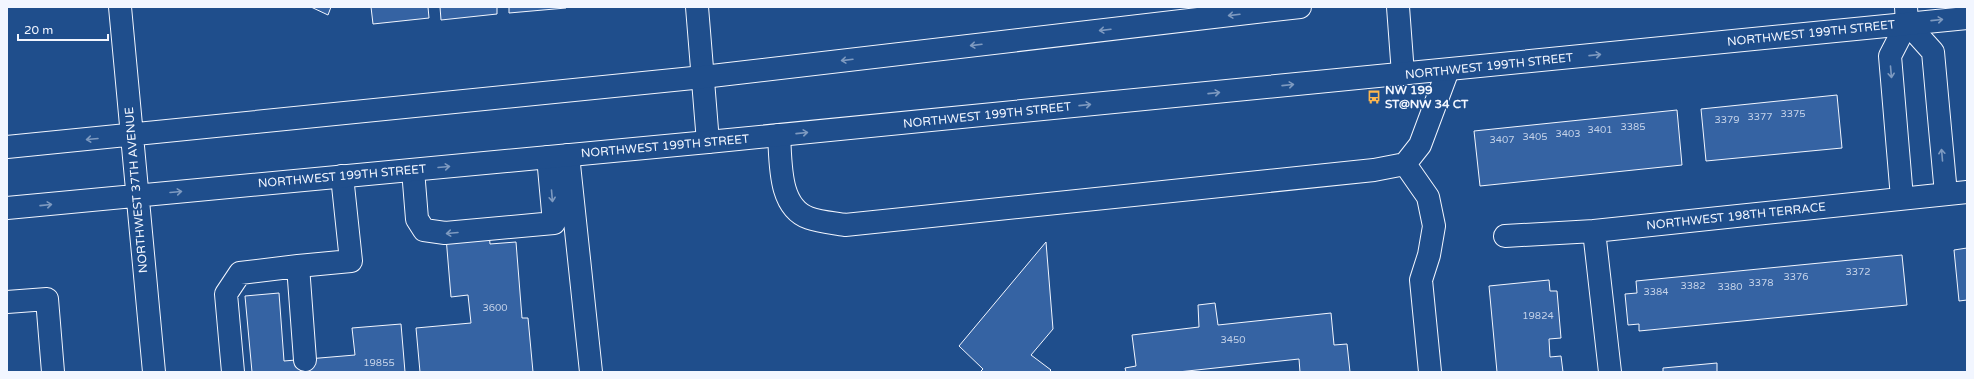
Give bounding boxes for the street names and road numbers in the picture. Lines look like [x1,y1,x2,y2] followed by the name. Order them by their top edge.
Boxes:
[1726,17,1896,49] street label: NORTHWEST 199TH STREET
[1404,50,1574,82] street label: NORTHWEST 199TH STREET
[902,99,1072,131] street label: NORTHWEST 199TH STREET
[122,106,150,274] street label: NORTHWEST 37TH AVENUE
[580,132,750,160] street label: NORTHWEST 199TH STREET
[257,162,427,190] street label: NORTHWEST 199TH STREET
[1646,200,1827,232] street label: NORTHWEST 198TH TERRACE

